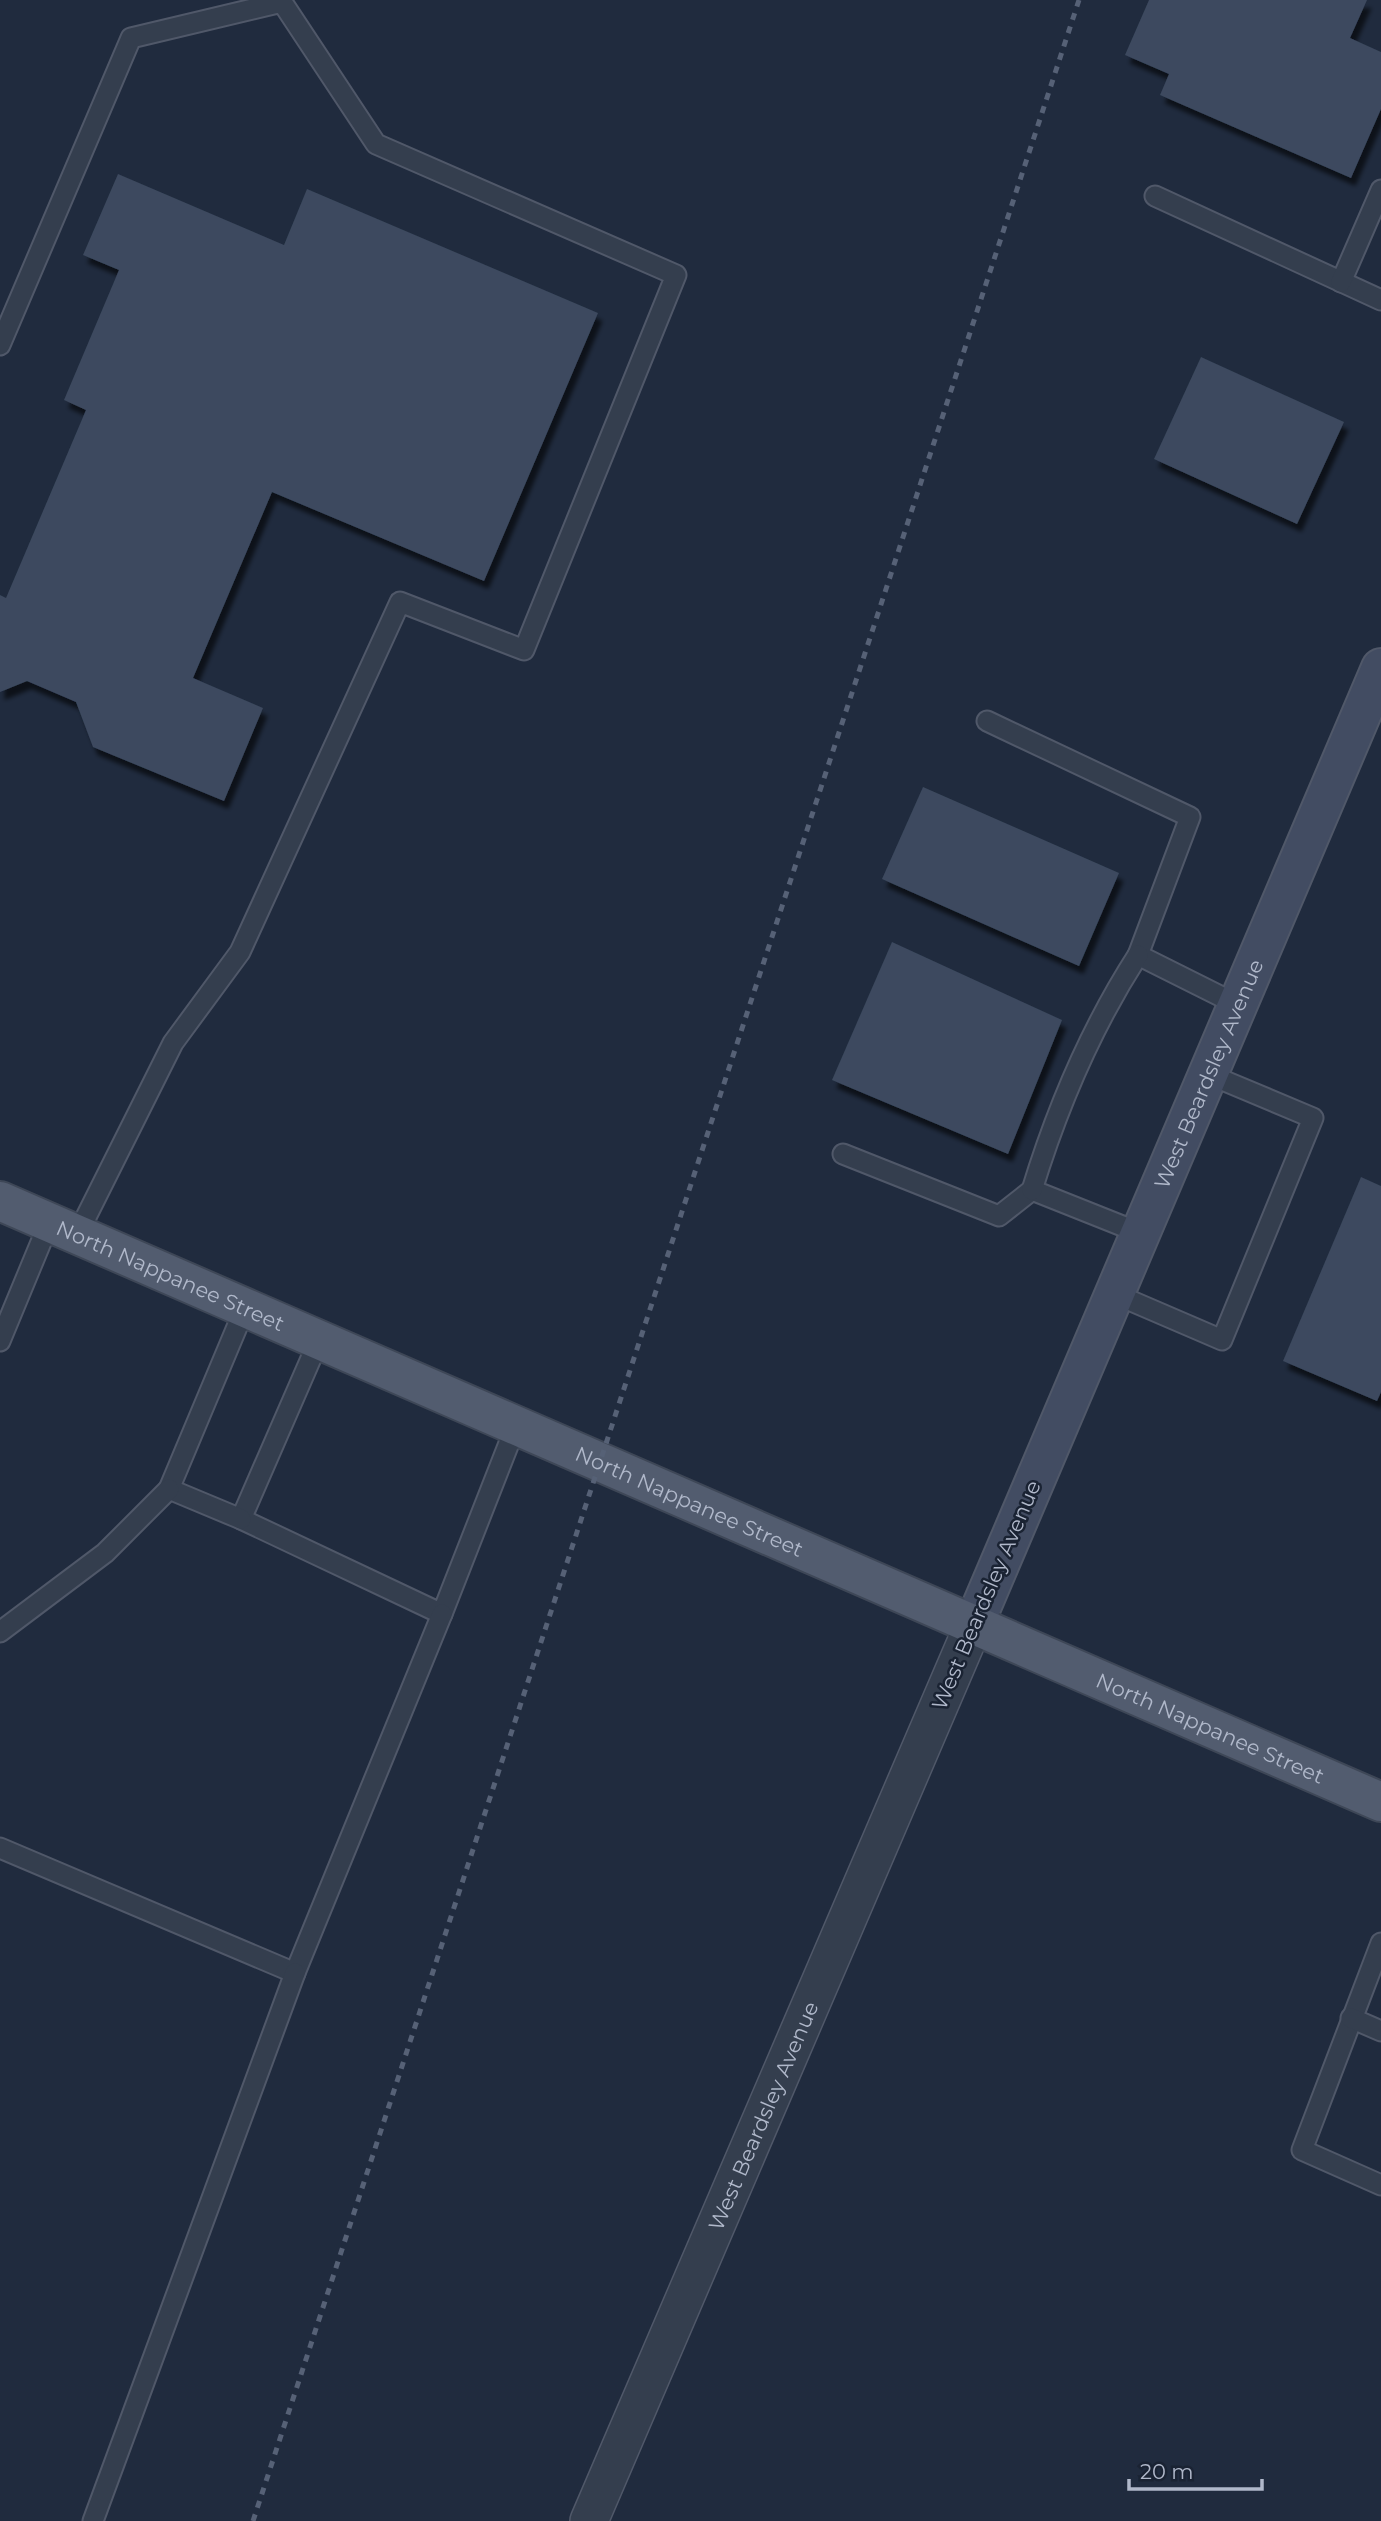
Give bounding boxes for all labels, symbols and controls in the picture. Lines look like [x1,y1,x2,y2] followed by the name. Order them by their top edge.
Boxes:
[1148,955,1268,1192] street label: West Beardsley Avenue
[53,1215,288,1336] street label: North Nappanee Street
[572,1441,807,1562] street label: North Nappanee Street
[926,1477,1046,1713] street label: West Beardsley Avenue
[1093,1667,1328,1788] street label: North Nappanee Street
[703,1997,823,2234] street label: West Beardsley Avenue
[1129,2448,1262,2492] scale bar
[1140,2459,1194,2484] text: 20 m

